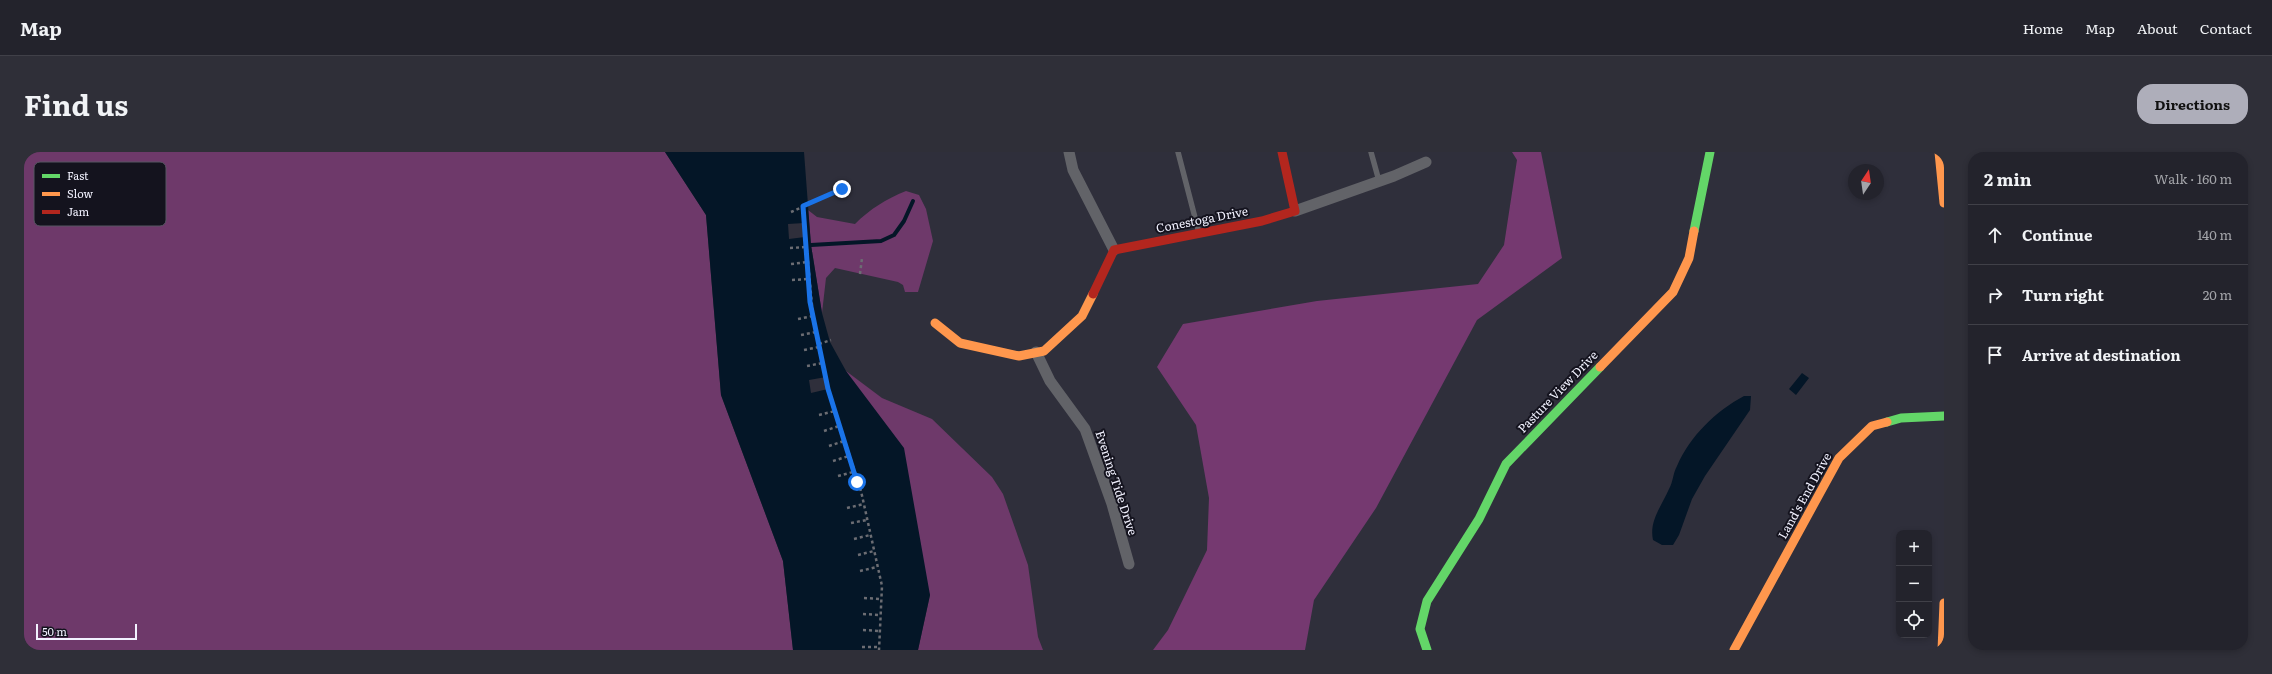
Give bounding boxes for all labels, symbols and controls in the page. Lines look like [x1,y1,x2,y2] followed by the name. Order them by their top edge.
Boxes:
[20,14,62,42] text: Map
[2023,18,2063,38] text: Home
[2085,18,2115,38] text: Map
[2137,18,2178,38] text: About
[2200,18,2252,38] text: Contact
[24,83,128,125] text: Find us
[2137,84,2248,124] button: Directions
[34,162,166,226] legend
[1848,164,1884,200] north arrow
[1984,166,2032,191] text: 2 min
[67,167,89,183] text: Fast
[2154,169,2232,188] text: Walk · 160 m
[833,180,851,198] route end
[67,185,93,201] text: Slow
[1154,201,1249,237] street label: Conestoga Drive
[67,203,90,219] text: Jam
[2022,223,2092,246] text: Continue
[1984,224,2006,246] icon: ahead
[2197,225,2232,244] text: 140 m
[2022,283,2104,306] text: Turn right
[1984,284,2006,306] icon: right
[2203,285,2232,304] text: 20 m
[2022,343,2181,366] text: Arrive at destination
[1984,344,2006,366] icon: arrive
[1513,346,1601,437] street label: Pasture View Drive
[1091,428,1142,537] street label: Evening Tide Drive
[1773,449,1835,542] street label: Land's End Drive
[848,473,866,491] route start
[1896,530,1932,638] map controls
[1896,530,1932,566] button: +
[1896,566,1932,602] button: −
[1896,602,1932,638] button: locate
[36,622,137,641] scale bar
[42,623,67,639] text: 50 m

